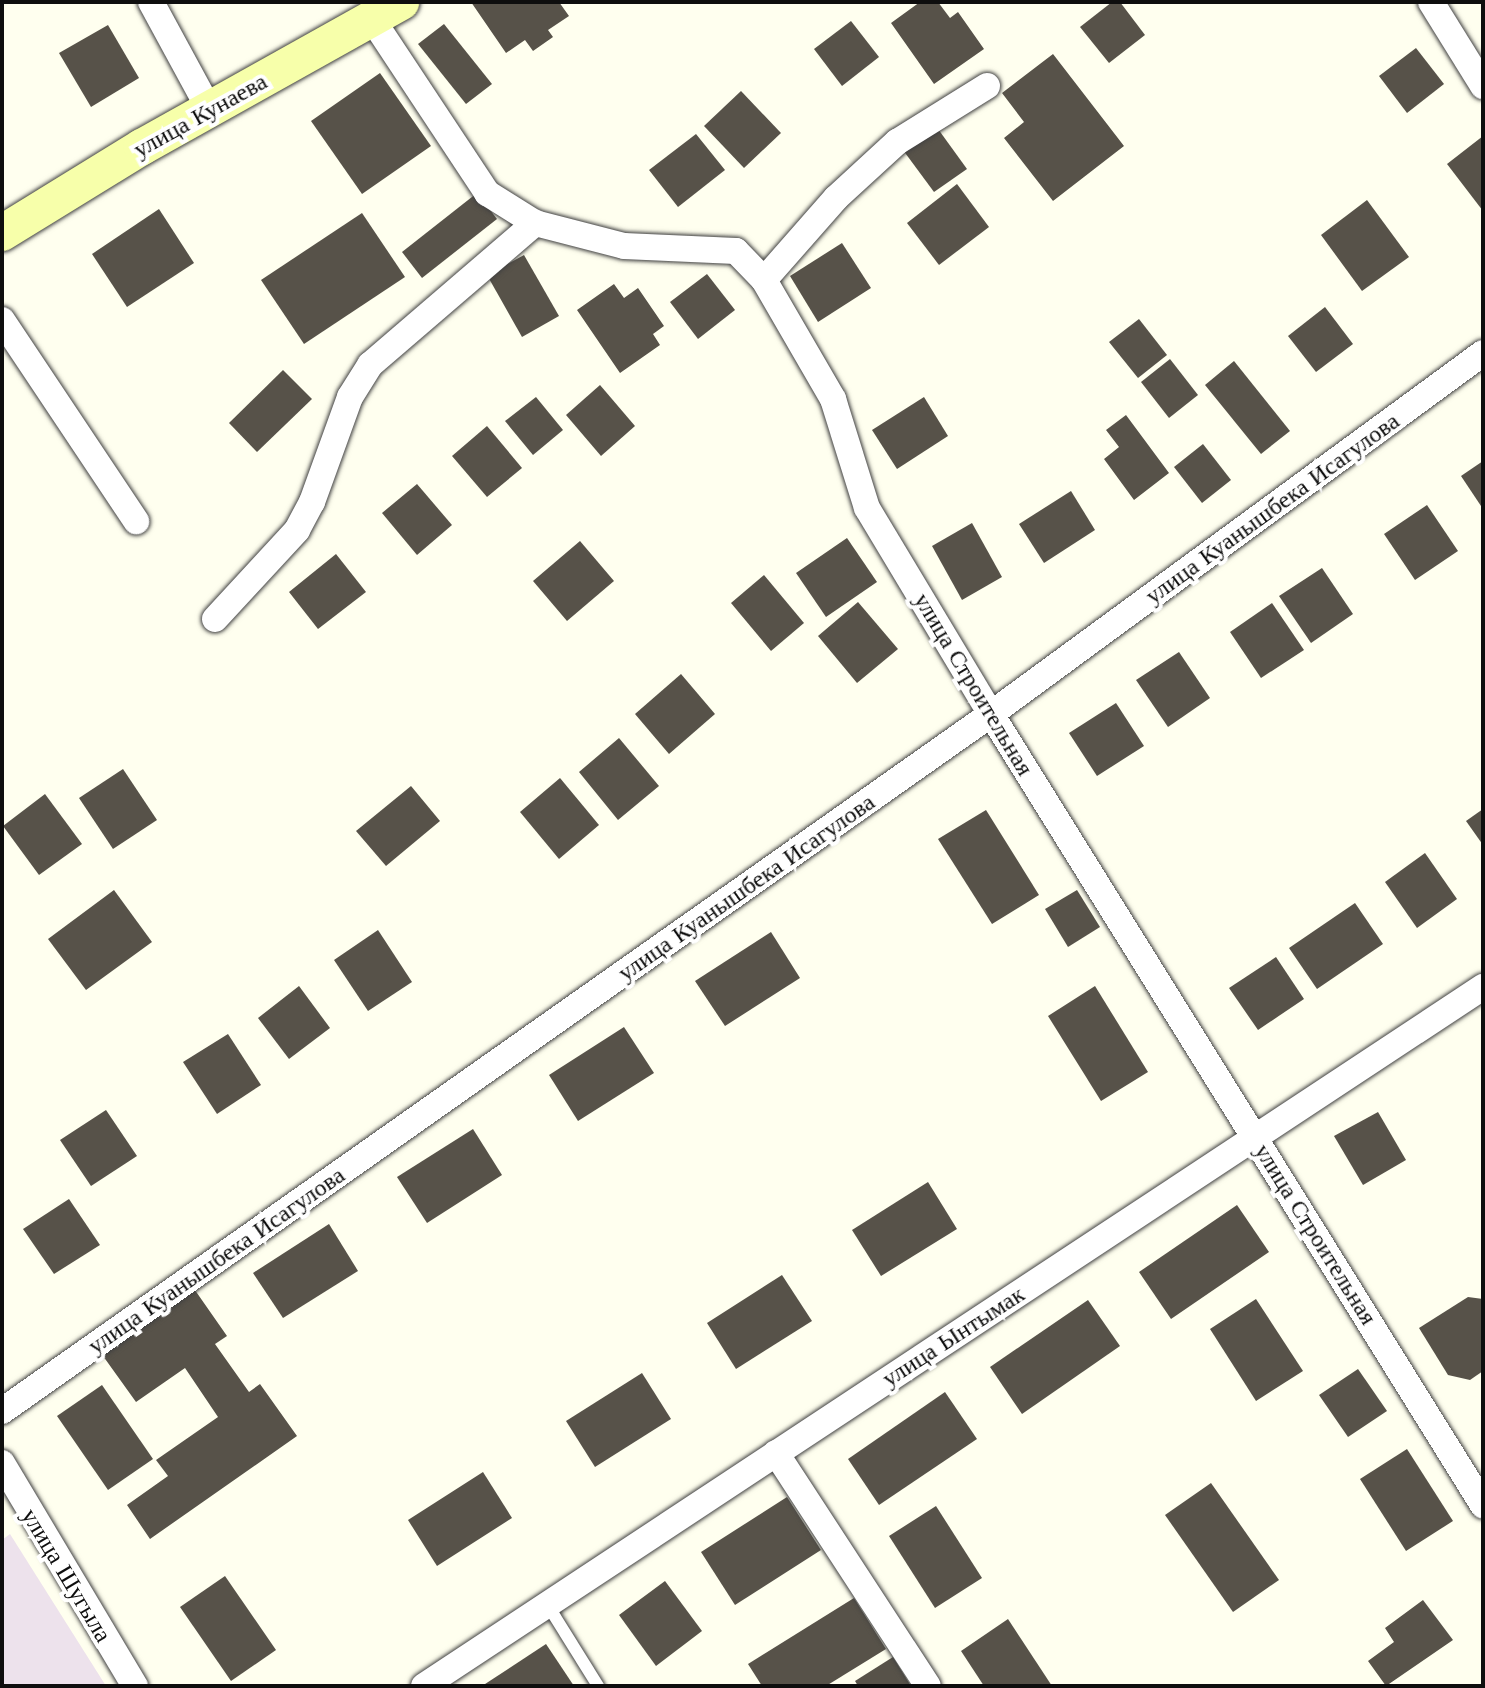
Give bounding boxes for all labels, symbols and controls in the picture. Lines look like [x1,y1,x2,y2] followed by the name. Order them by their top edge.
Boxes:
[128,66,272,164] street label: улица Кунаева
[1139,406,1405,610] street label: улица Куанышбека Исагулова
[908,587,1040,781] street label: улица Строительная
[612,787,880,987] street label: улица Куанышбека Исагулова
[1249,1138,1383,1330] street label: улица Строительная
[82,1160,350,1360] street label: улица Куанышбека Исагулова
[876,1279,1030,1393] street label: улица Ынтымак
[16,1503,118,1647] street label: улица Шугыла

